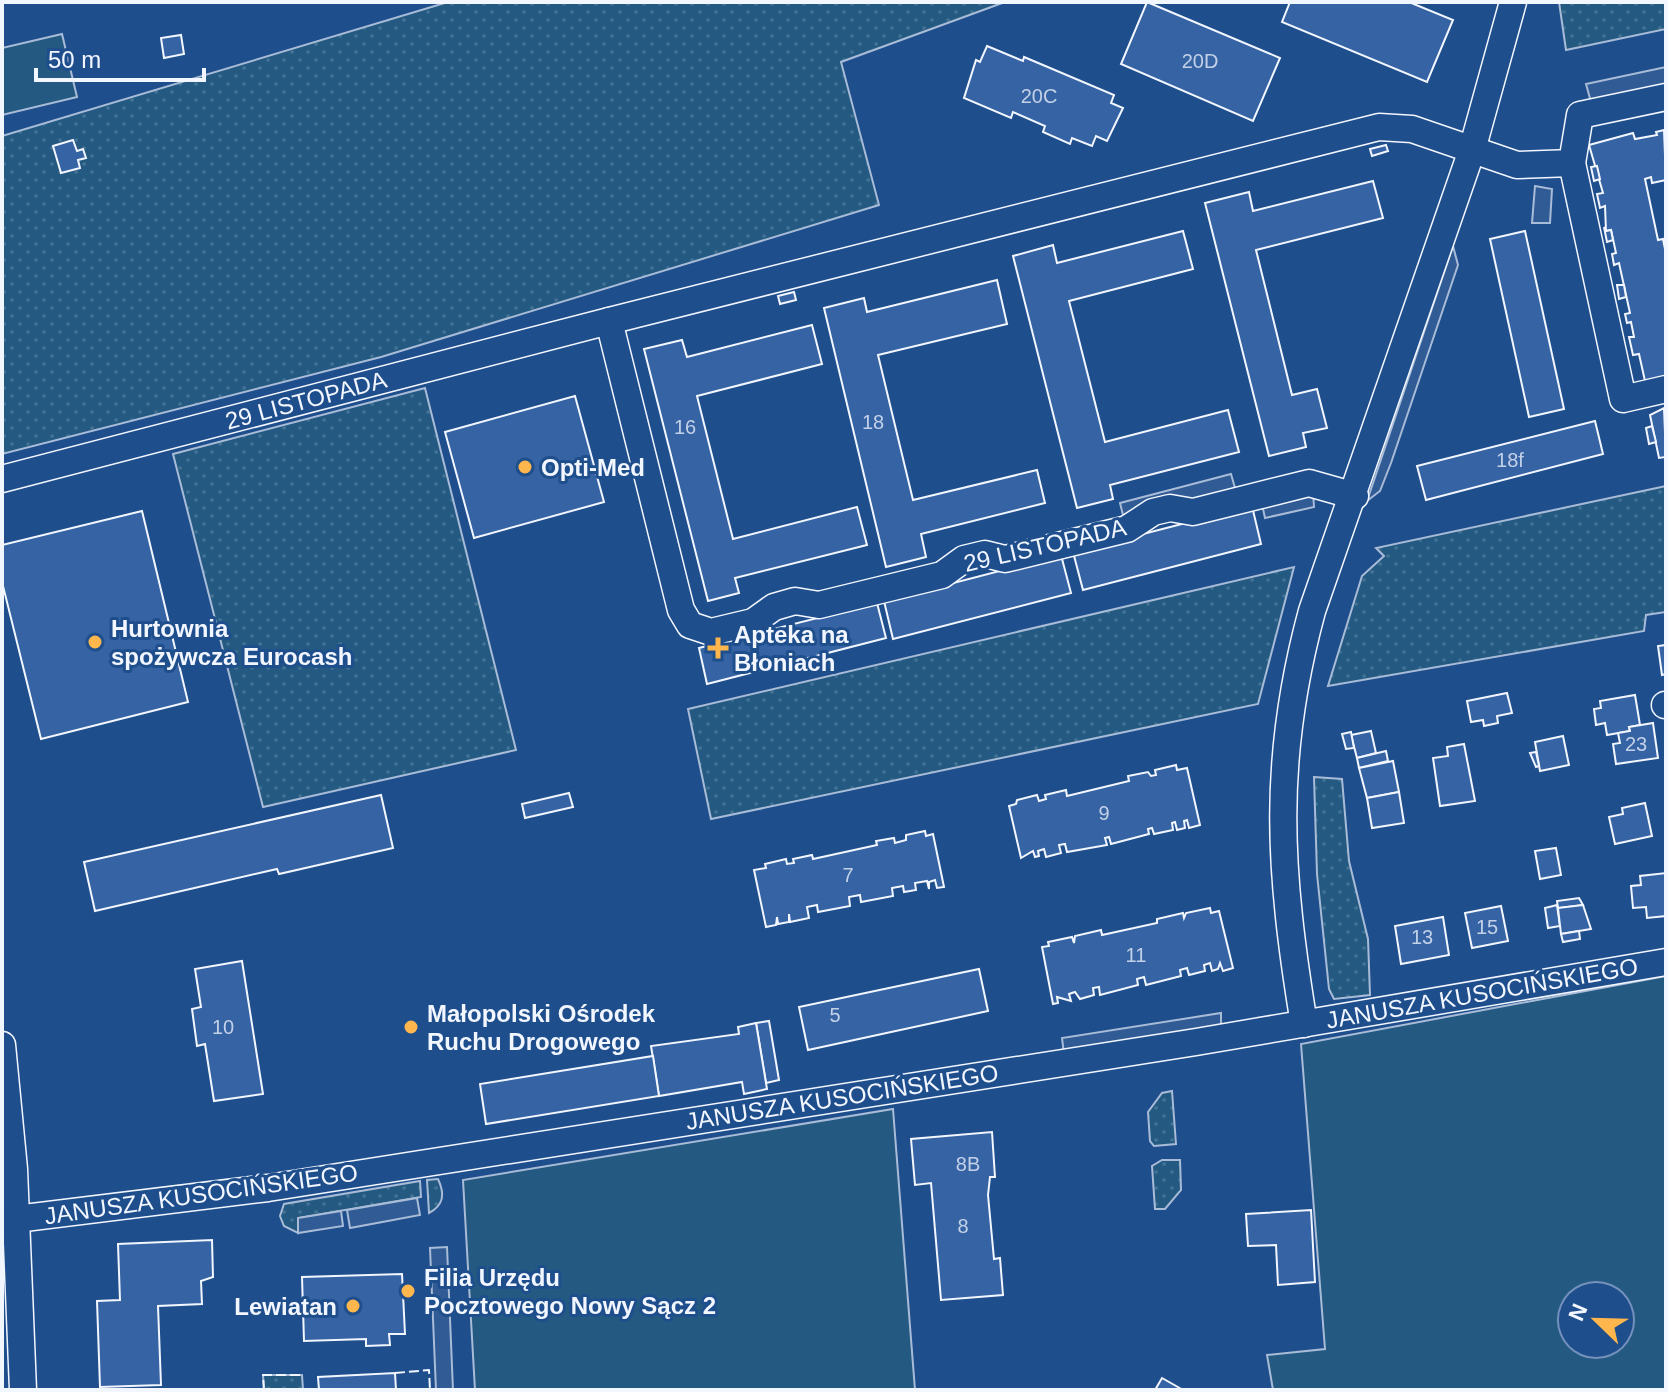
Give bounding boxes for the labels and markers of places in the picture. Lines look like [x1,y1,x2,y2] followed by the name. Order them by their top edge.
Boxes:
[541,454,645,481] place label: Opti-Med
[516,458,534,476] marker: Opti-Med
[111,615,352,670] place label: Hurtownia spożywcza Eurocash
[734,621,849,676] place label: Apteka na Błoniach
[86,633,104,651] marker: Hurtownia spożywcza Eurocash
[709,639,727,657] marker: Apteka na Błoniach
[427,1000,656,1055] place label: Małopolski Ośrodek Ruchu Drogowego
[402,1018,420,1036] marker: Małopolski Ośrodek Ruchu Drogowego
[424,1264,716,1319] place label: Filia Urzędu Pocztowego Nowy Sącz 2
[399,1282,417,1300] marker: Filia Urzędu Pocztowego Nowy Sącz 2
[234,1293,337,1320] place label: Lewiatan
[344,1297,362,1315] marker: Lewiatan

